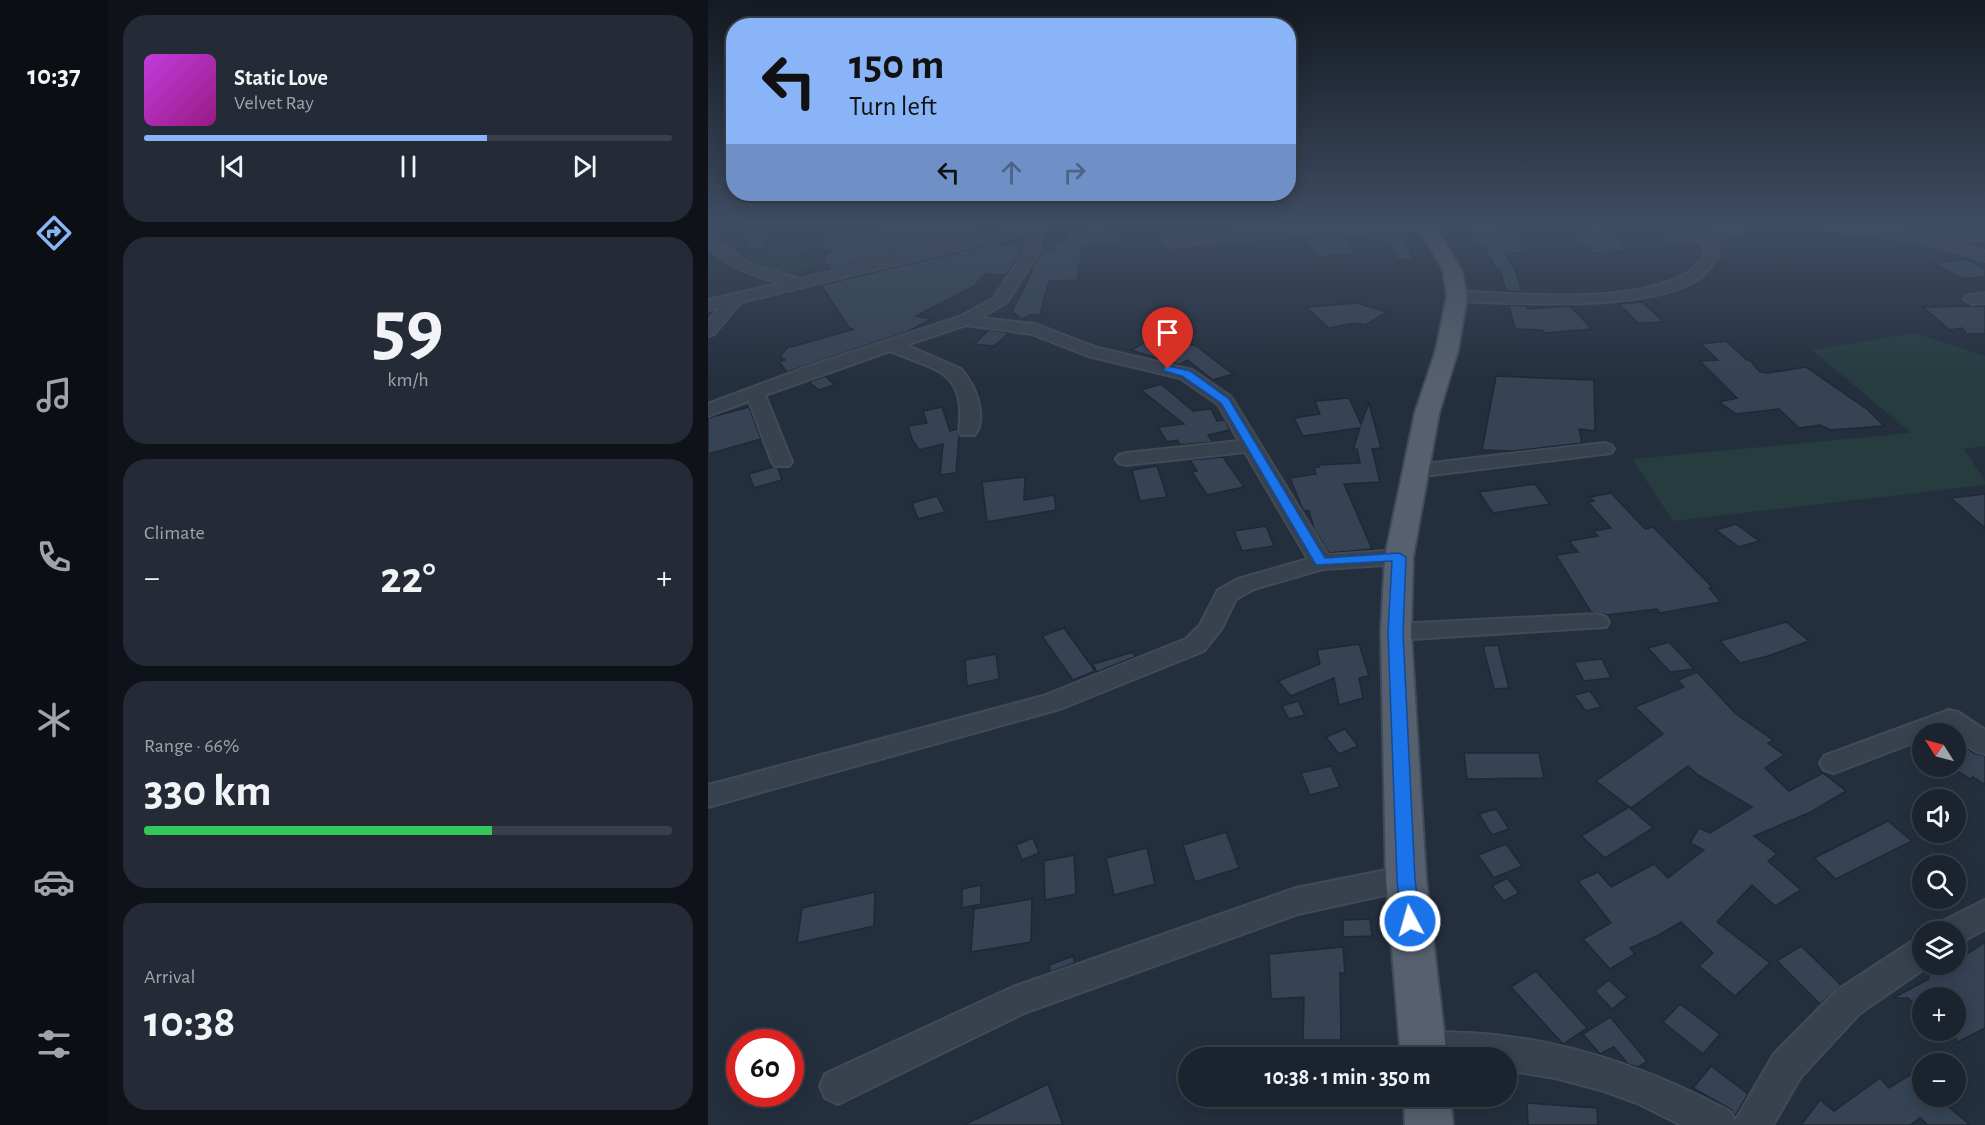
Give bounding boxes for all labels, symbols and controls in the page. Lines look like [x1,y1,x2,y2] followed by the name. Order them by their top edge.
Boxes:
[750,42,828,120] icon: left
[849,44,944,86] text: 150 m
[27,62,81,89] text: 10:37
[234,67,328,89] text: Static Love
[234,93,314,113] text: Velvet Ray
[849,93,937,120] text: Turn left
[216,150,249,183] icon: previous
[392,150,425,183] icon: pause
[568,150,601,183] icon: next
[932,156,965,189] icon: left
[995,156,1028,189] icon: ahead
[1058,156,1091,189] icon: right
[33,212,75,254] icon: directions
[372,290,444,368] text: 59
[1142,307,1193,369] pin
[1151,316,1184,349] icon: arrive
[387,370,429,390] text: km/h
[33,374,75,416] icon: music
[144,523,205,543] text: Climate
[33,536,75,578] icon: phone
[380,556,436,601] text: 22°
[144,562,160,595] text: −
[656,562,672,595] text: +
[33,699,75,741] icon: climate
[1912,723,1966,777] north arrow
[1912,723,1966,1107] map controls
[144,736,239,756] text: Range · 66%
[144,769,272,814] text: 330 km
[1912,789,1966,843] button: sound
[1912,855,1966,909] button: search
[33,861,75,903] icon: car
[1378,889,1442,953] position arrow
[1912,921,1966,975] button: layers
[144,967,195,987] text: Arrival
[1912,987,1966,1041] button: +
[144,1000,236,1045] text: 10:38
[33,1023,75,1065] icon: filters
[726,1029,804,1107] speed limit sign: 60
[1912,1053,1966,1107] button: −
[1264,1066,1431,1088] text: 10:38 · 1 min · 350 m

